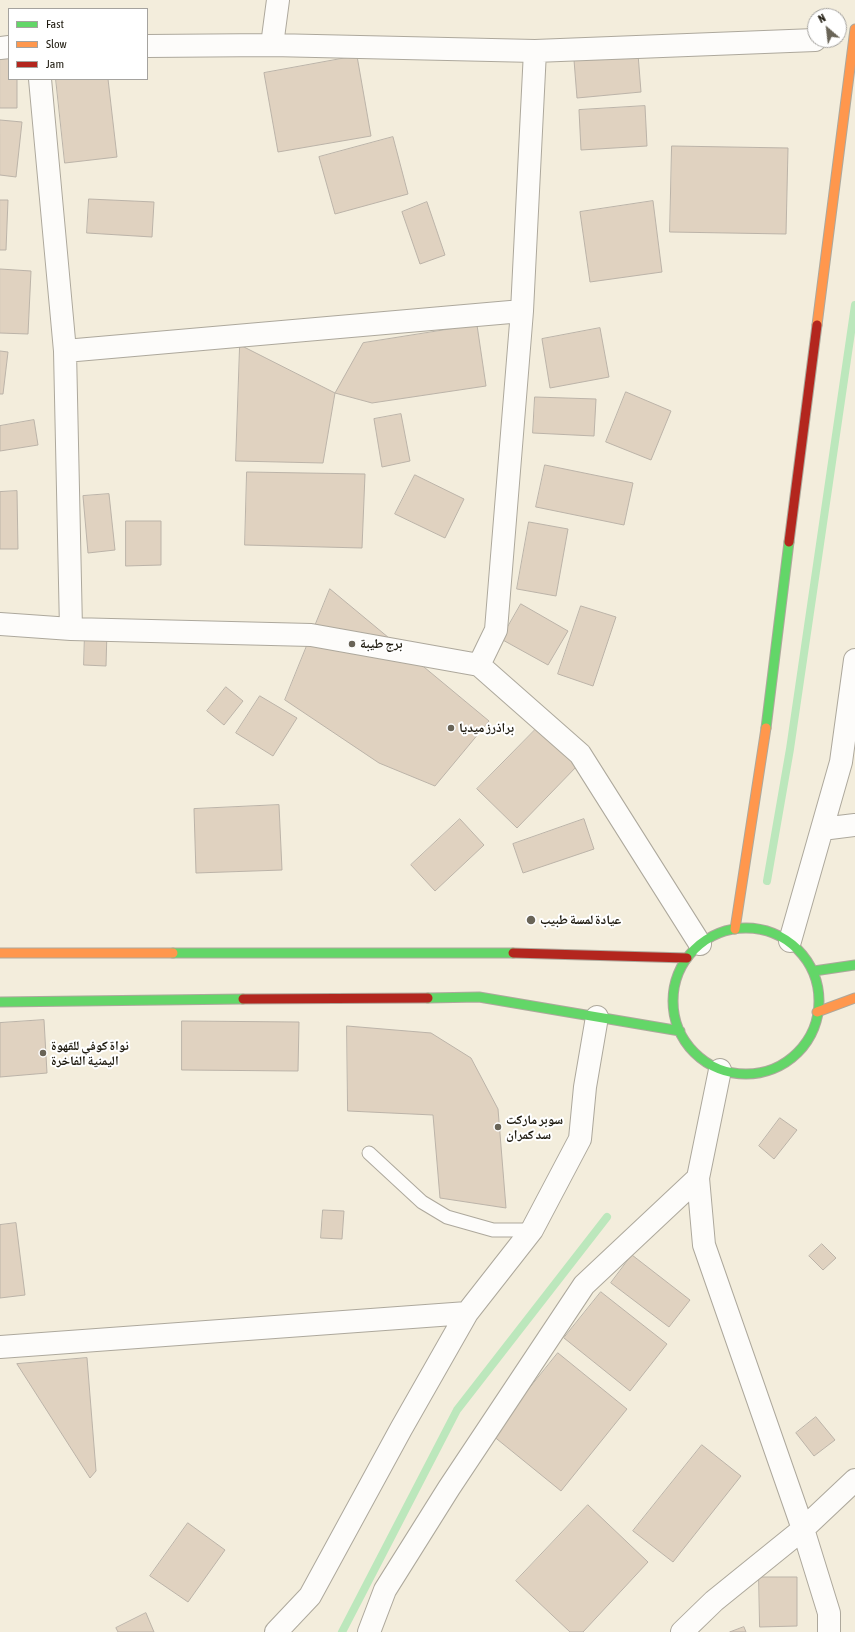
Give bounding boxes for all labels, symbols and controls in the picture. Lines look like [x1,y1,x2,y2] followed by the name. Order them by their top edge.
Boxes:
[8,8,148,80] legend
[807,8,847,48] north arrow
[816,11,828,25] text: N
[46,17,64,31] text: Fast
[46,37,67,51] text: Slow
[46,57,64,71] text: Jam
[360,636,403,652] place label: برج طيبة
[347,639,357,649] marker: برج طيبة
[459,720,514,736] place label: براذرز ميديا
[446,723,456,733] marker: براذرز ميديا
[540,912,621,928] place label: عيادة لمسة طبيب
[525,914,537,926] marker: عيادة لمسة طبيب
[51,1038,129,1069] place label: نواة كوفي للقهوة اليمنية الفاخرة
[38,1048,48,1058] marker: نواة كوفي للقهوة اليمنية الفاخرة
[506,1112,563,1143] place label: سوبر ماركت سد كمران
[493,1122,503,1132] marker: سوبر ماركت سد كمران

